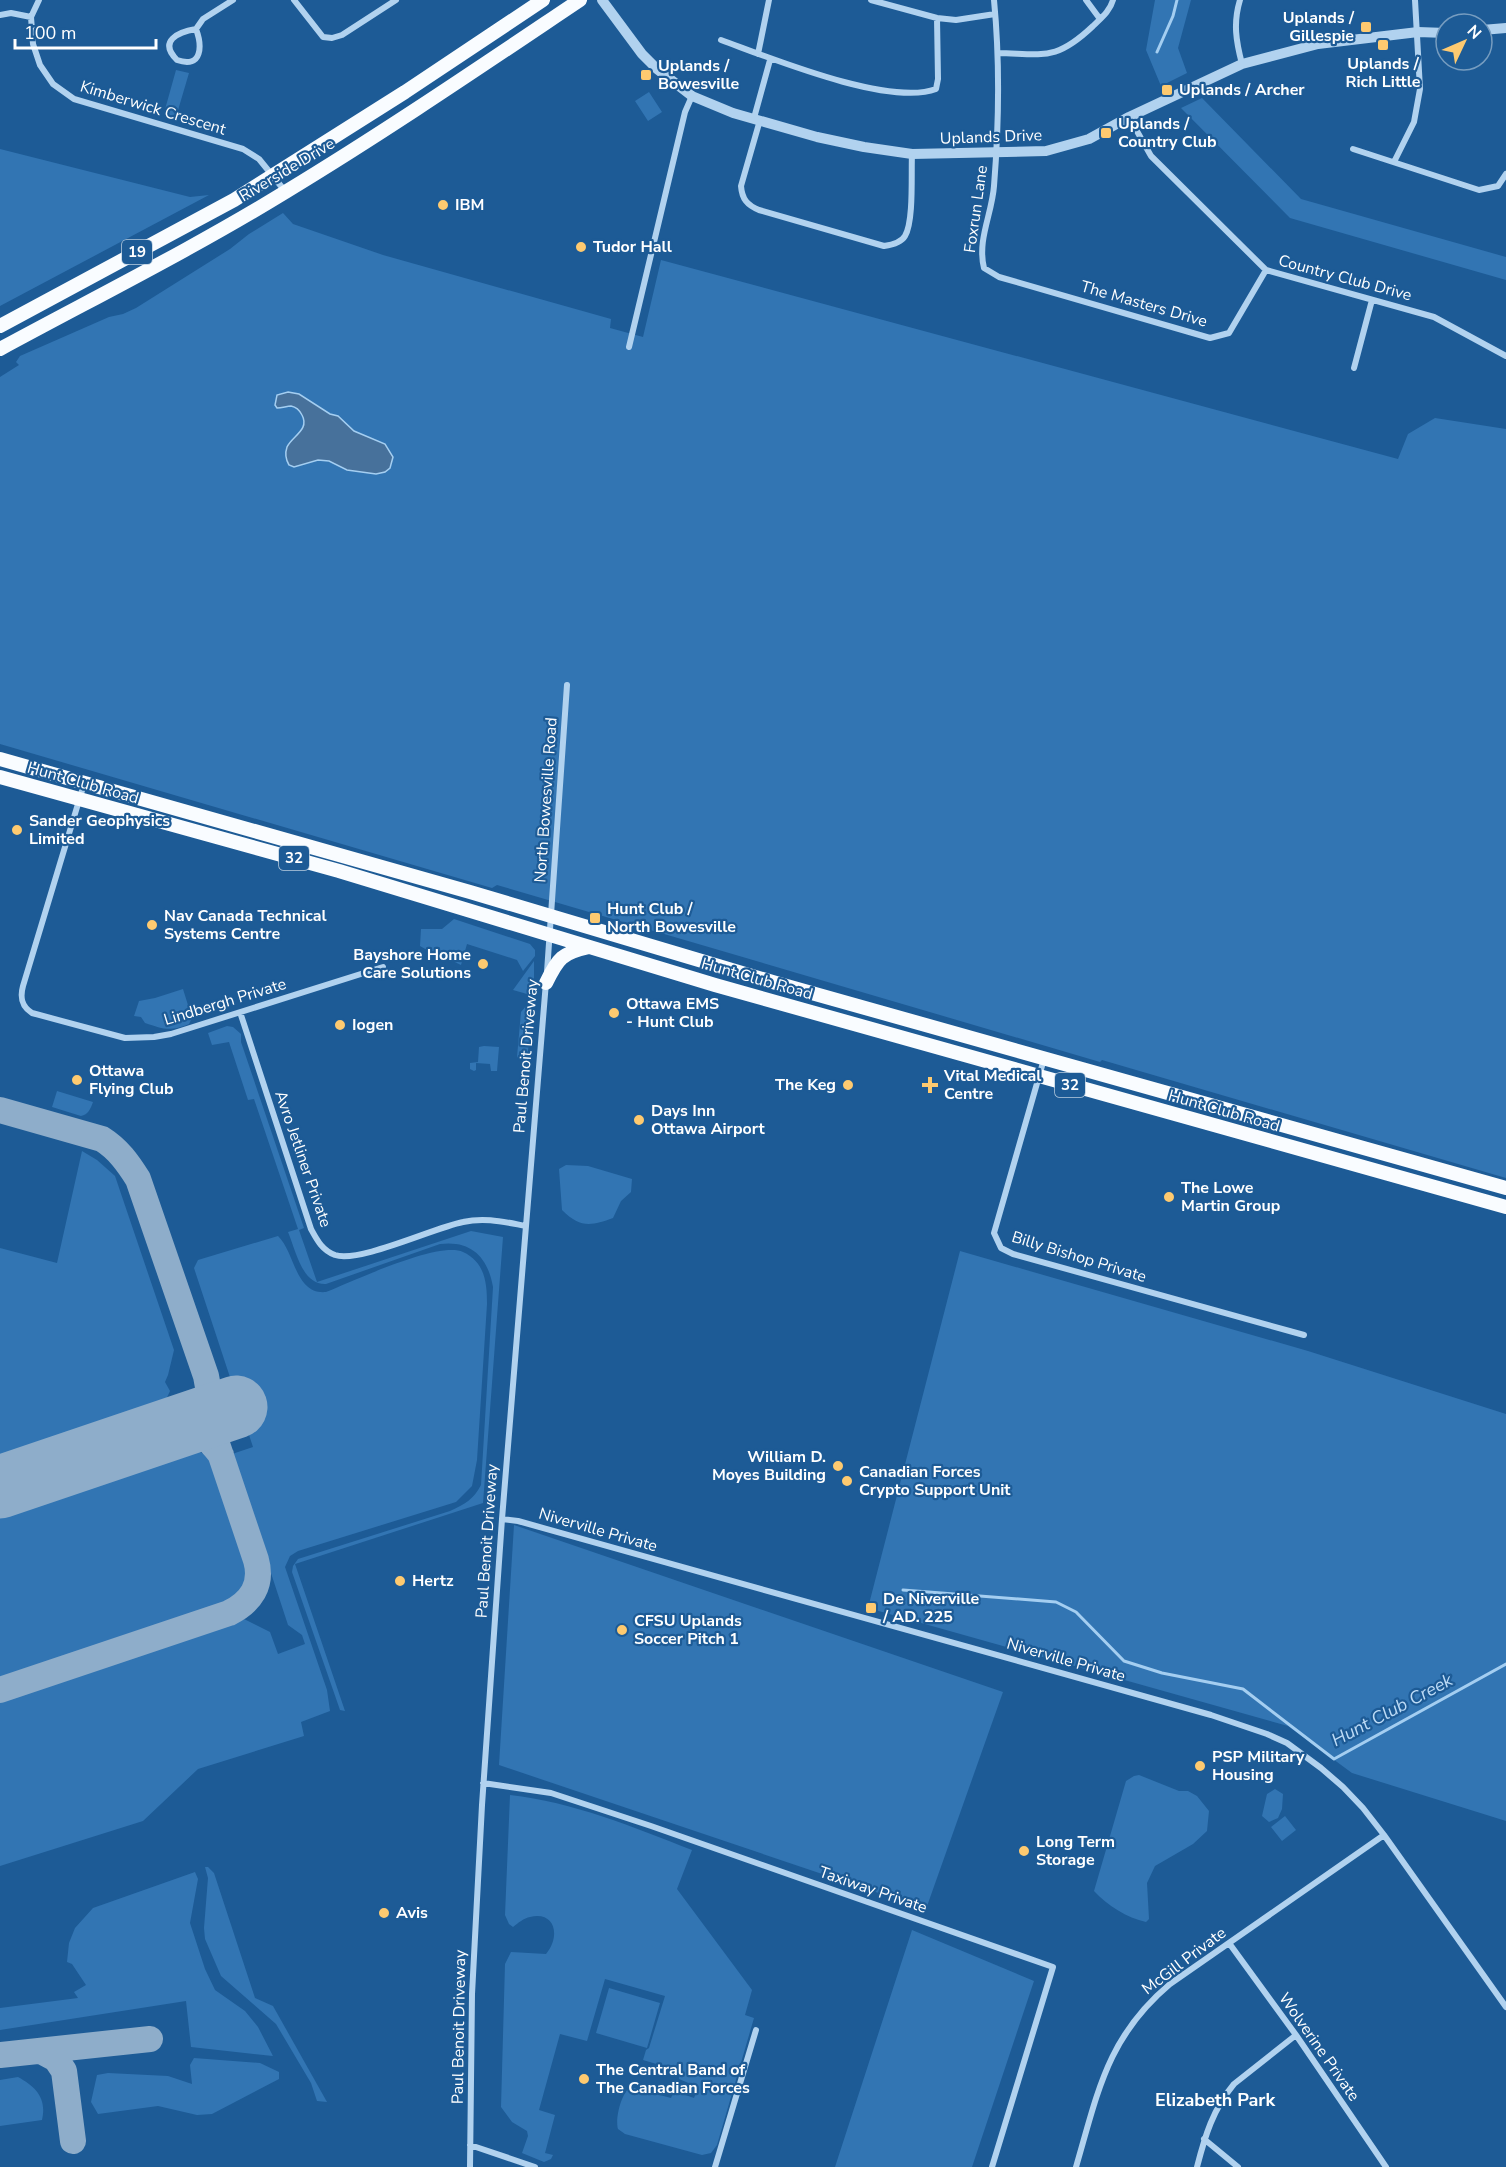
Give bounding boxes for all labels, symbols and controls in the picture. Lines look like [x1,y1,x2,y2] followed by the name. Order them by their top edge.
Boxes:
[1283,7,1355,47] place label: Uplands / Gillespie
[15,12,156,50] scale bar
[1434,12,1494,72] north arrow
[1359,20,1373,34] marker: Uplands / Gillespie
[1462,20,1486,44] text: N
[24,21,76,45] text: 100 m
[1376,38,1390,52] marker: Uplands / Rich Little
[1346,53,1421,93] place label: Uplands / Rich Little
[658,55,740,95] place label: Uplands / Bowesville
[639,68,653,82] marker: Uplands / Bowesville
[77,75,229,141] street label: Kimberwick Crescent
[1179,79,1305,101] place label: Uplands / Archer
[1160,83,1174,97] marker: Uplands / Archer
[1118,113,1217,153] place label: Uplands / Country Club
[939,124,1043,150] street label: Uplands Drive
[1099,126,1113,140] marker: Uplands / Country Club
[235,133,339,207] street label: Riverside Drive
[959,164,993,254] street label: Foxrun Lane
[455,194,484,216] place label: IBM
[436,198,450,212] marker: IBM
[593,236,672,258] place label: Tudor Hall
[122,240,152,264] road number: 19
[574,240,588,254] marker: Tudor Hall
[1276,250,1414,306] street label: Country Club Drive
[1078,275,1210,333] street label: The Masters Drive
[529,716,563,884] street label: North Bowesville Road
[25,757,141,809] street label: Hunt Club Road
[29,810,170,850] place label: Sander Geophysics Limited
[10,823,24,837] marker: Sander Geophysics Limited
[279,846,309,870] road number: 32
[607,898,736,938] place label: Hunt Club / North Bowesville
[164,905,327,945] place label: Nav Canada Technical Systems Centre
[588,911,602,925] marker: Hunt Club / North Bowesville
[145,918,159,932] marker: Nav Canada Technical Systems Centre
[353,944,471,984] place label: Bayshore Home Care Solutions
[699,953,815,1005] street label: Hunt Club Road
[476,957,490,971] marker: Bayshore Home Care Solutions
[161,973,289,1031] street label: Lindbergh Private
[508,977,544,1134] street label: Paul Benoit Driveway
[626,993,719,1033] place label: Ottawa EMS - Hunt Club
[607,1006,621,1020] marker: Ottawa EMS - Hunt Club
[352,1014,393,1036] place label: Iogen
[333,1018,347,1032] marker: Iogen
[89,1060,174,1100] place label: Ottawa Flying Club
[943,1065,1041,1105] place label: Vital Medical Centre
[70,1073,84,1087] marker: Ottawa Flying Club
[1055,1073,1085,1097] road number: 32
[775,1074,836,1096] place label: The Keg
[921,1076,939,1094] marker: Vital Medical Centre
[841,1078,855,1092] marker: The Keg
[1166,1085,1282,1137] street label: Hunt Club Road
[269,1088,337,1230] street label: Avro Jetliner Private
[651,1100,765,1140] place label: Days Inn Ottawa Airport
[632,1113,646,1127] marker: Days Inn Ottawa Airport
[1181,1177,1280,1217] place label: The Lowe Martin Group
[1162,1190,1176,1204] marker: The Lowe Martin Group
[1009,1226,1149,1288] street label: Billy Bishop Private
[712,1446,826,1486] place label: William D. Moyes Building
[831,1459,845,1473] marker: William D. Moyes Building
[859,1461,1011,1501] place label: Canadian Forces Crypto Support Unit
[471,1462,503,1619] street label: Paul Benoit Driveway
[840,1474,854,1488] marker: Canadian Forces Crypto Support Unit
[536,1503,660,1557] street label: Niverville Private
[412,1570,454,1592] place label: Hertz
[393,1574,407,1588] marker: Hertz
[882,1588,980,1628] place label: De Niverville / AD. 225
[864,1601,878,1615] marker: De Niverville / AD. 225
[634,1610,742,1650] place label: CFSU Uplands Soccer Pitch 1
[615,1623,629,1637] marker: CFSU Uplands Soccer Pitch 1
[1004,1633,1128,1687] street label: Niverville Private
[1327,1667,1458,1752] water label: Hunt Club Creek
[1212,1746,1305,1786] place label: PSP Military Housing
[1193,1759,1207,1773] marker: PSP Military Housing
[1036,1831,1115,1871] place label: Long Term Storage
[1017,1844,1031,1858] marker: Long Term Storage
[816,1861,930,1919] street label: Taxiway Private
[396,1902,428,1924] place label: Avis
[377,1906,391,1920] marker: Avis
[1137,1922,1231,2000] street label: McGill Private
[447,1949,471,2104] street label: Paul Benoit Driveway
[1273,1988,1365,2106] street label: Wolverine Private
[596,2059,750,2099] place label: The Central Band of The Canadian Forces
[577,2072,591,2086] marker: The Central Band of The Canadian Forces
[1155,2088,1275,2112] district label: Elizabeth Park

